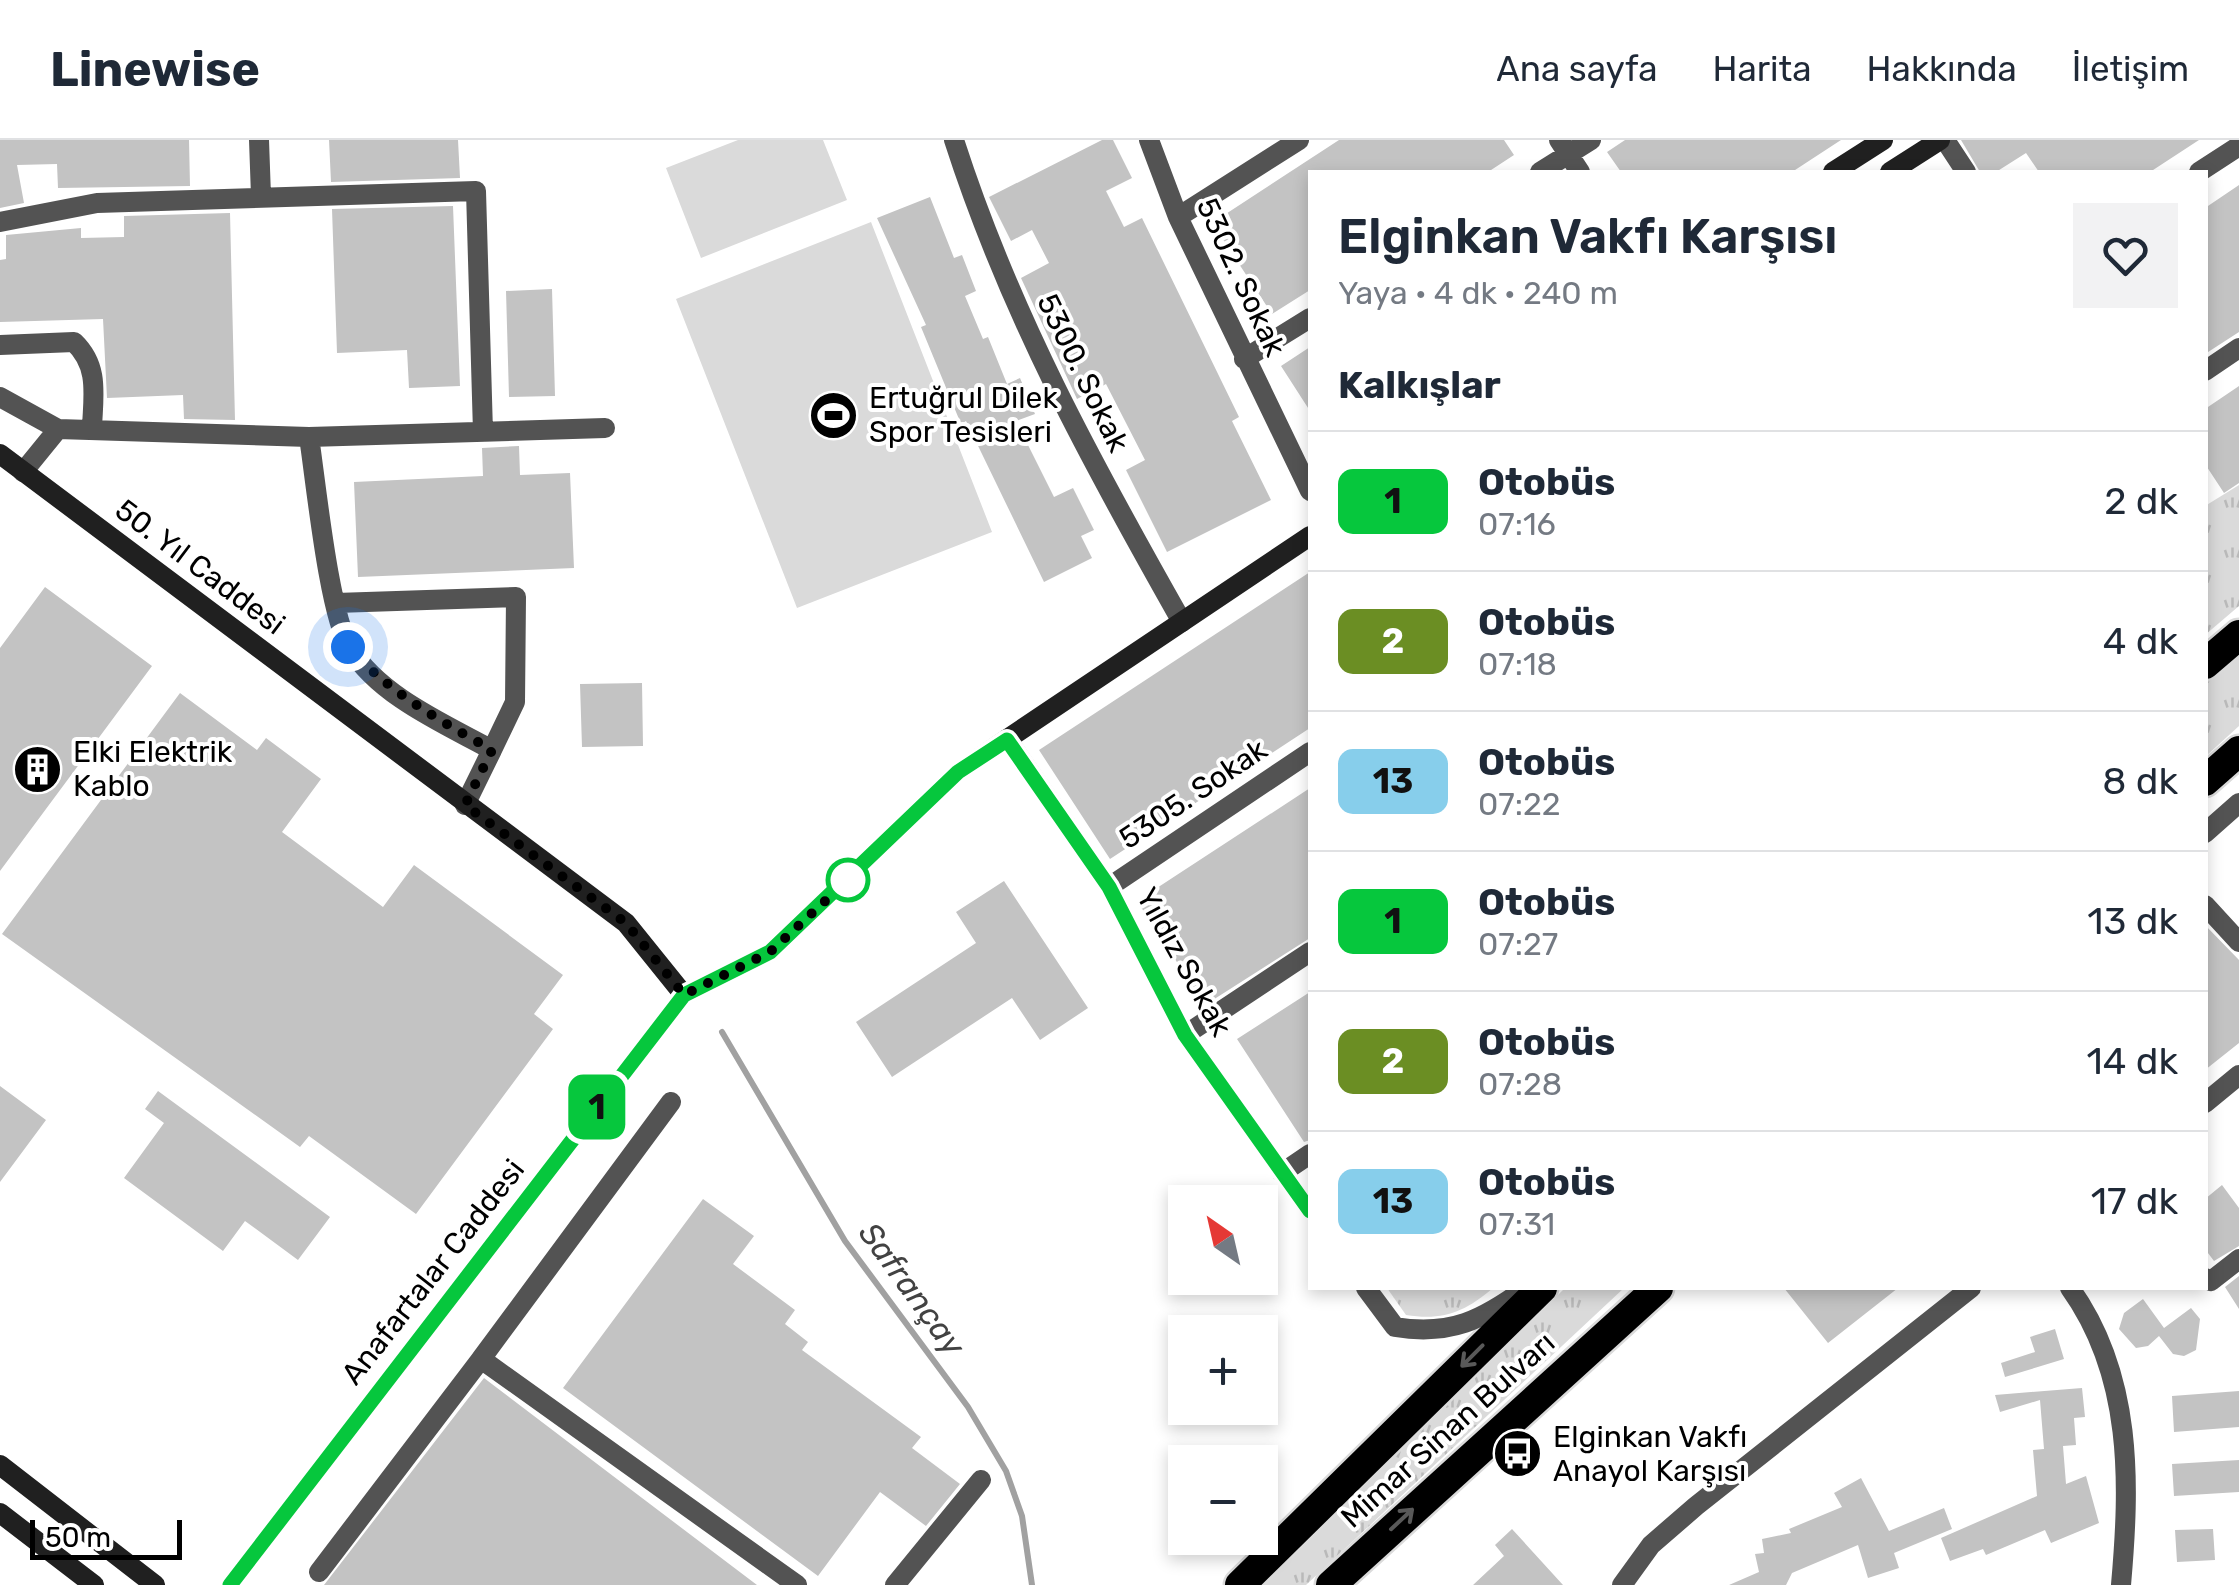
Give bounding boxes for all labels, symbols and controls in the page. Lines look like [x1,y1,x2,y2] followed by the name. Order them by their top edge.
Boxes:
[50,41,260,98] text: Linewise
[1496,48,1658,90] text: Ana sayfa
[1713,48,1812,90] text: Harita
[1867,48,2017,90] text: Hakkında
[2072,48,2189,90] text: İletişim
[1189,192,1294,362] street label: 5302. Sokak
[2073,203,2178,308] button: heart
[1338,208,1838,265] text: Elginkan Vakfı Karşısı
[1338,274,1618,312] text: Yaya · 4 dk · 240 m
[1029,288,1137,458] street label: 5300. Sokak
[1338,362,1501,408] text: Kalkışlar
[869,380,1058,450] place label: Ertuğrul Dilek Spor Tesisleri
[808,389,860,441] sports icon: Ertuğrul Dilek Spor Tesisleri
[1478,459,1615,505] text: Otobüs
[2104,478,2178,524] text: 2 dk
[1384,480,1402,522] text: 1
[108,492,292,642] street label: 50. Yıl Caddesi
[1478,505,1556,543] text: 07:16
[1478,599,1615,645] text: Otobüs
[2103,618,2178,664] text: 4 dk
[1382,620,1404,662] text: 2
[323,622,373,672] your location
[1478,645,1557,683] text: 07:18
[1112,731,1274,857] street label: 5305. Sokak
[73,734,233,804] place label: Elki Elektrik Kablo
[1478,739,1615,785] text: Otobüs
[12,743,64,795] building icon: Elki Elektrik Kablo
[2102,758,2178,804] text: 8 dk
[1373,760,1413,802] text: 13
[1478,785,1561,823] text: 07:22
[827,859,869,901] unlabelled marker
[1478,879,1615,925] text: Otobüs
[1128,881,1240,1043] street label: Yıldız Sokak
[2087,898,2178,944] text: 13 dk
[1384,900,1402,942] text: 1
[1478,925,1558,963] text: 07:27
[1478,1019,1615,1065] text: Otobüs
[2087,1038,2178,1084] text: 14 dk
[1382,1040,1404,1082] text: 2
[1478,1065,1562,1103] text: 07:28
[564,1074,630,1140] line badge: 1
[588,1086,606,1128] text: 1
[334,1152,532,1392] street label: Anafartalar Caddesi
[1478,1159,1615,1205] text: Otobüs
[2091,1178,2178,1224] text: 17 dk
[1373,1180,1413,1222] text: 13
[1168,1185,1278,1295] north arrow
[1168,1185,1278,1555] map controls
[1478,1205,1555,1243] text: 07:31
[851,1215,974,1364] water label: Safrançay
[1168,1315,1278,1425] button: +
[1334,1325,1562,1535] street label: Mimar Sinan Bulvarı
[1461,1344,1485,1368] one-way arrow
[1553,1419,1747,1489] place label: Elginkan Vakfı Anayol Karşısı
[1492,1428,1544,1480] bus stop icon: Elginkan Vakfı Anayol Karşısı
[1168,1445,1278,1555] button: −
[1389,1508,1414,1531] one-way arrow
[30,1515,182,1560] scale bar
[45,1521,111,1554] text: 50 m

